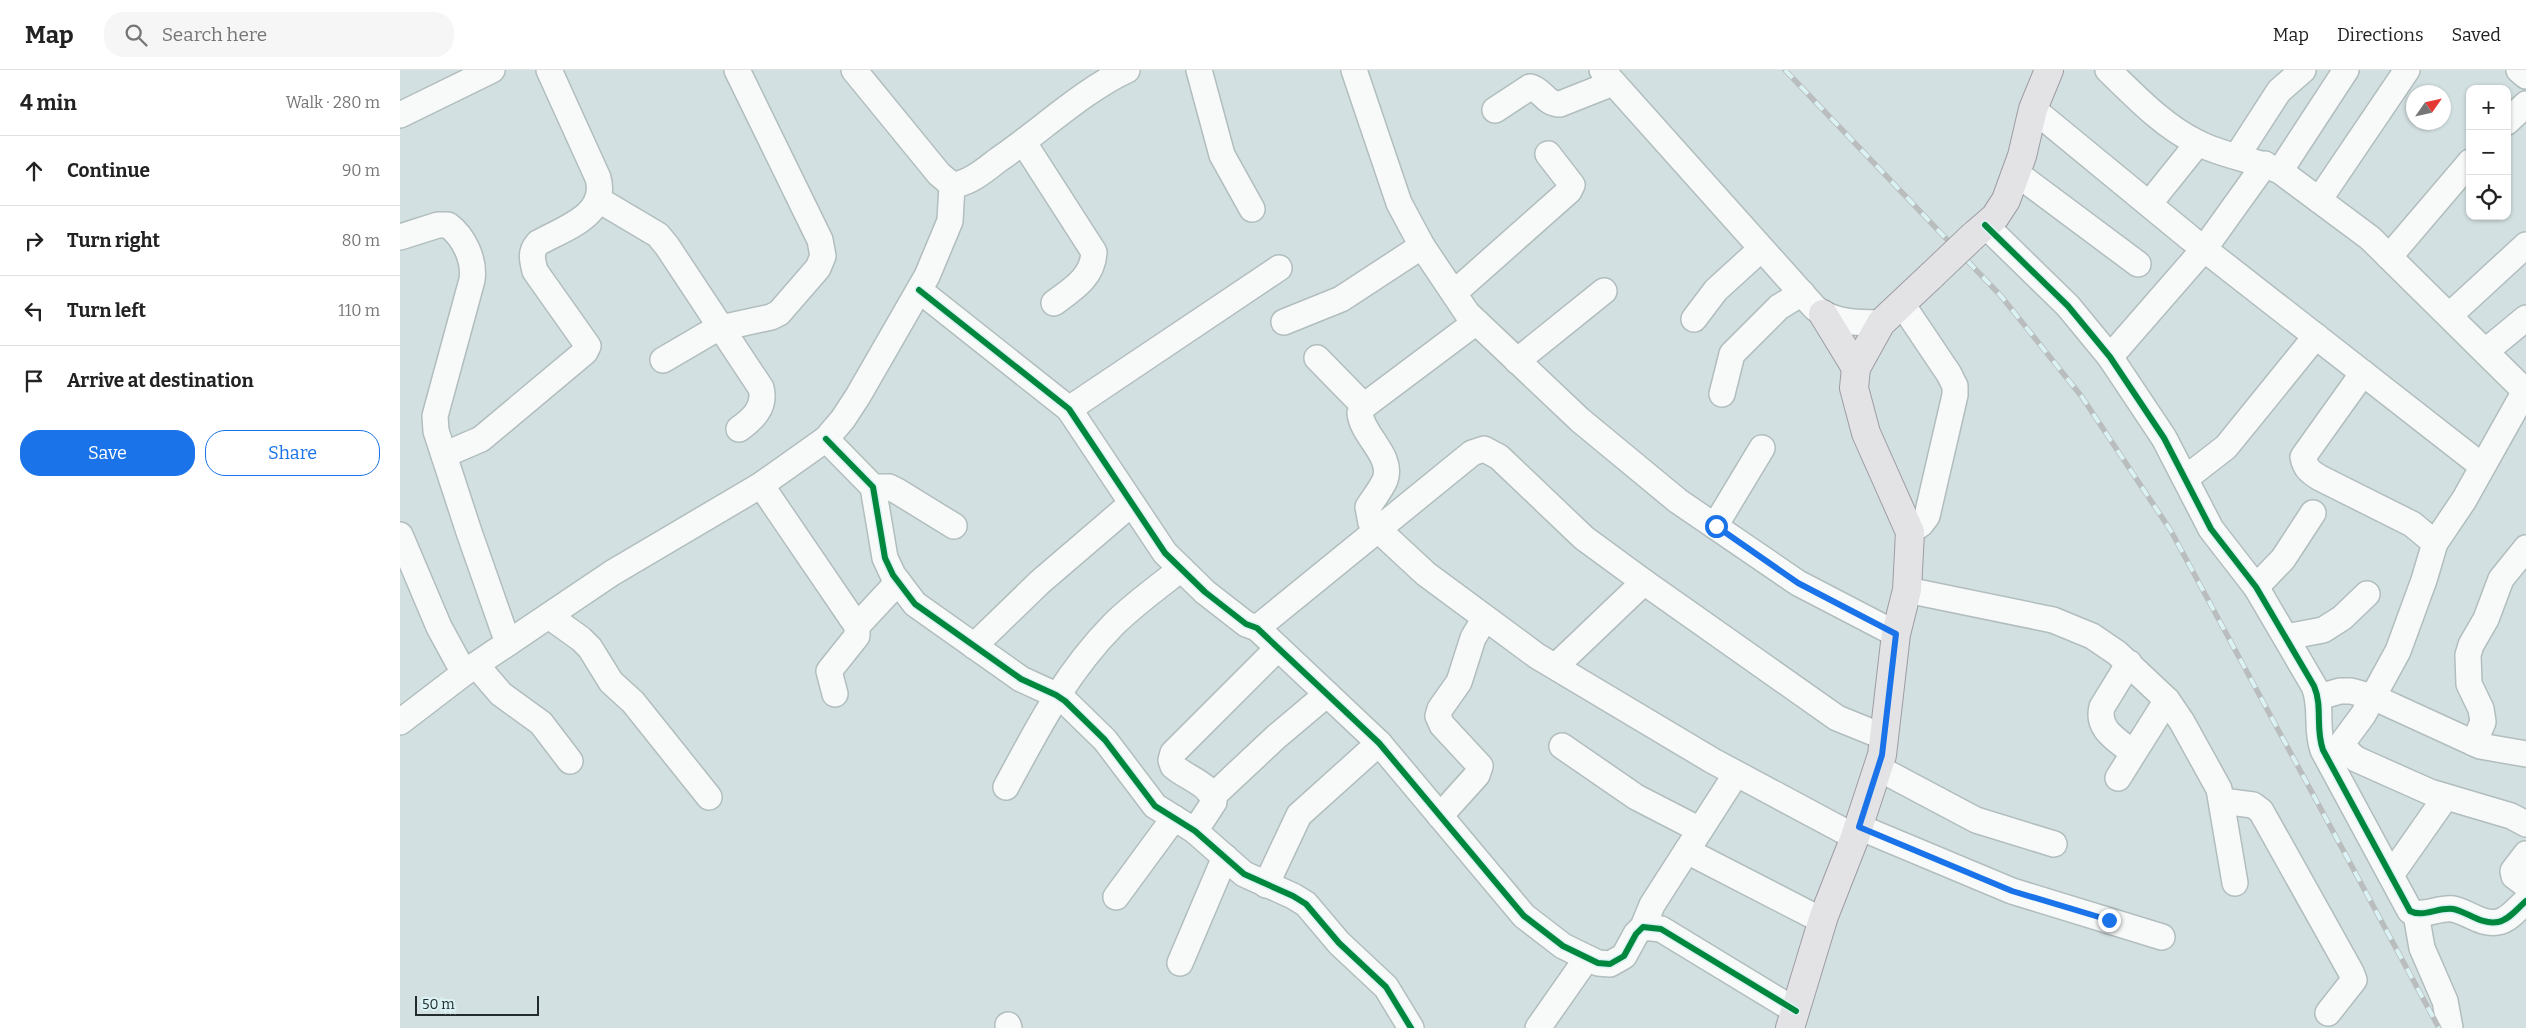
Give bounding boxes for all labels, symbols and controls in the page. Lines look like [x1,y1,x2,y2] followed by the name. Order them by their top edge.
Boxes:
[104,12,454,57] search box
[25,21,74,49] text: Map
[122,21,150,49] icon: search
[162,23,267,46] text: Search here
[2273,24,2309,46] text: Map
[2337,24,2424,46] text: Directions
[2452,24,2501,46] text: Saved
[2406,85,2451,130] north arrow
[2466,85,2511,220] map controls
[2466,85,2511,130] button: +
[20,90,77,116] text: 4 min
[286,93,380,112] text: Walk · 280 m
[2466,130,2511,175] button: −
[20,157,48,185] icon: ahead
[67,159,150,182] text: Continue
[342,161,380,180] text: 90 m
[2466,175,2511,220] button: locate
[20,227,48,255] icon: right
[67,229,160,252] text: Turn right
[342,231,380,250] text: 80 m
[20,297,48,325] icon: left
[67,299,146,322] text: Turn left
[338,301,380,320] text: 110 m
[20,367,48,395] icon: arrive
[67,369,254,392] text: Arrive at destination
[20,430,195,476] button: Save
[205,430,380,476] button: Share
[1705,515,1728,538] route start
[2098,909,2121,932] route end
[415,993,539,1016] scale bar
[422,996,455,1013] text: 50 m

